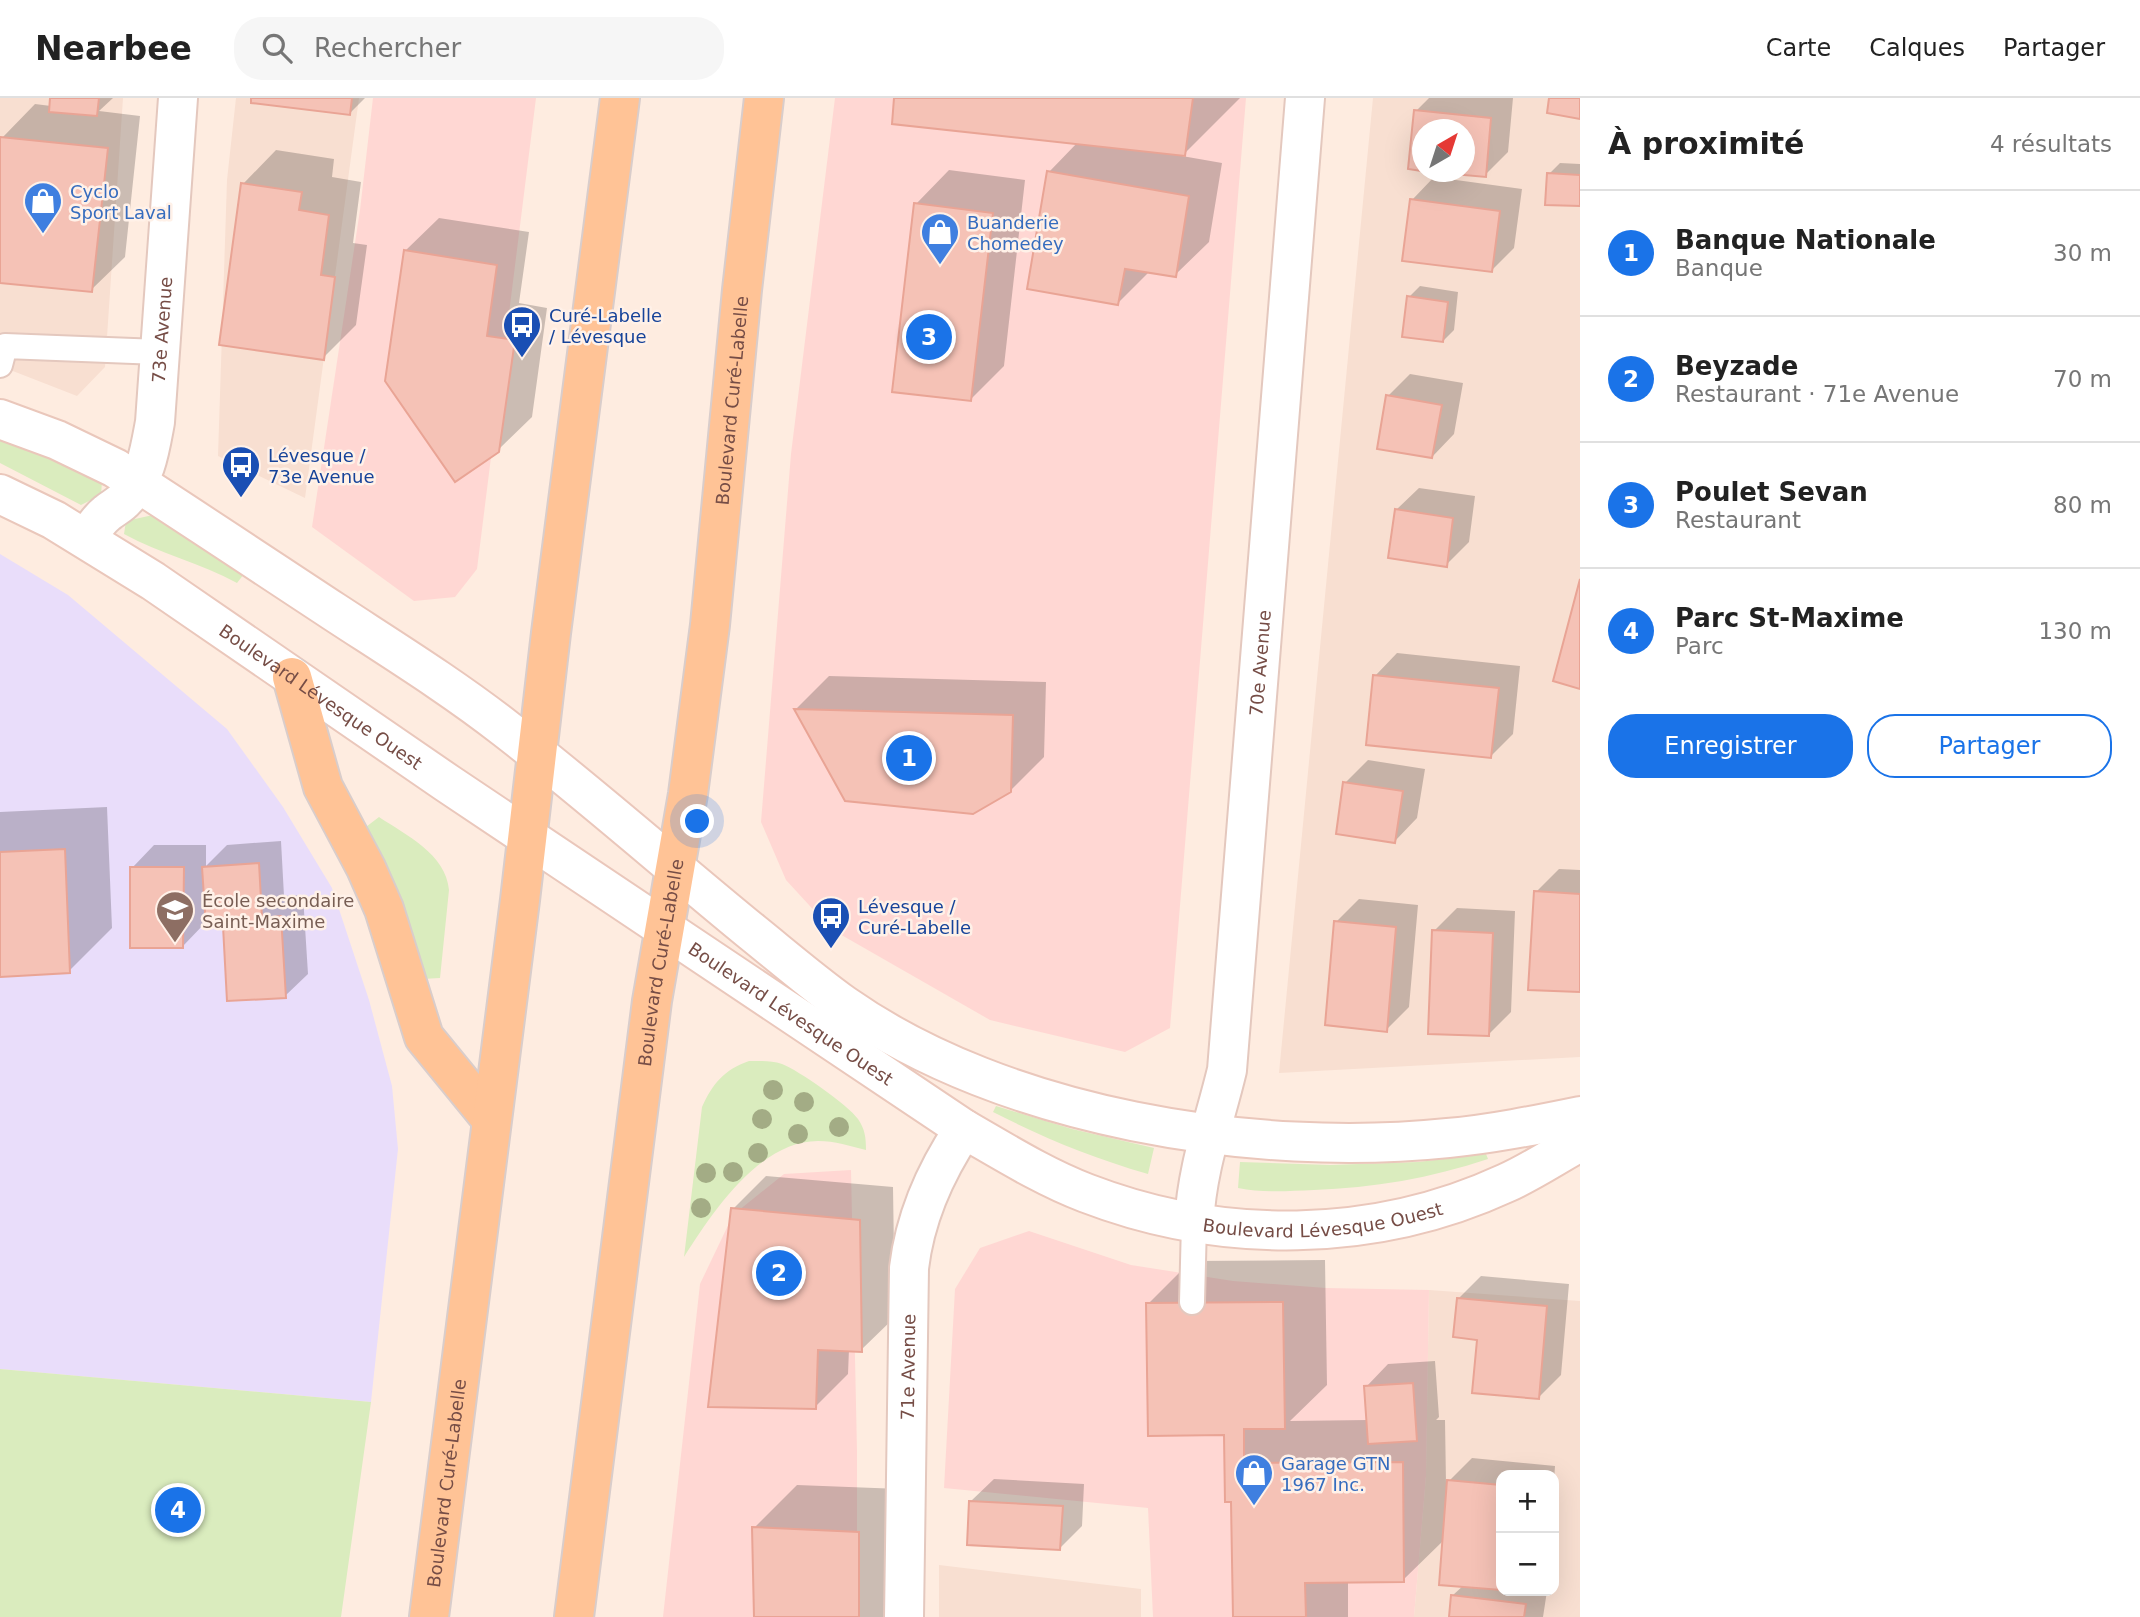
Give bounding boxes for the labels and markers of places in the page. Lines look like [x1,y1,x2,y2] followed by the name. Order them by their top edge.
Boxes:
[22,180,64,235] shop icon: Cyclo Sport Laval
[70,181,172,223] place label: Cyclo Sport Laval
[919,211,961,266] shop icon: Buanderie Chomedey
[967,212,1064,254] place label: Buanderie Chomedey
[501,304,543,359] bus stop icon: Curé-Labelle / Lévesque
[549,305,662,347] place label: Curé-Labelle / Lévesque
[906,311,952,363] pin: 3
[220,444,262,499] bus stop icon: Lévesque / 73e Avenue
[268,445,375,487] place label: Lévesque / 73e Avenue
[886,732,932,784] pin: 1
[154,889,196,944] school or university icon: École secondaire Saint-Maxime
[202,890,354,932] place label: École secondaire Saint-Maxime
[810,895,852,950] bus stop icon: Lévesque / Curé-Labelle
[858,896,971,938] place label: Lévesque / Curé-Labelle
[756,1247,802,1299] pin: 2
[1233,1452,1275,1507] shop icon: Garage GTN 1967 Inc.
[1281,1453,1390,1495] place label: Garage GTN 1967 Inc.
[155,1484,201,1536] pin: 4

